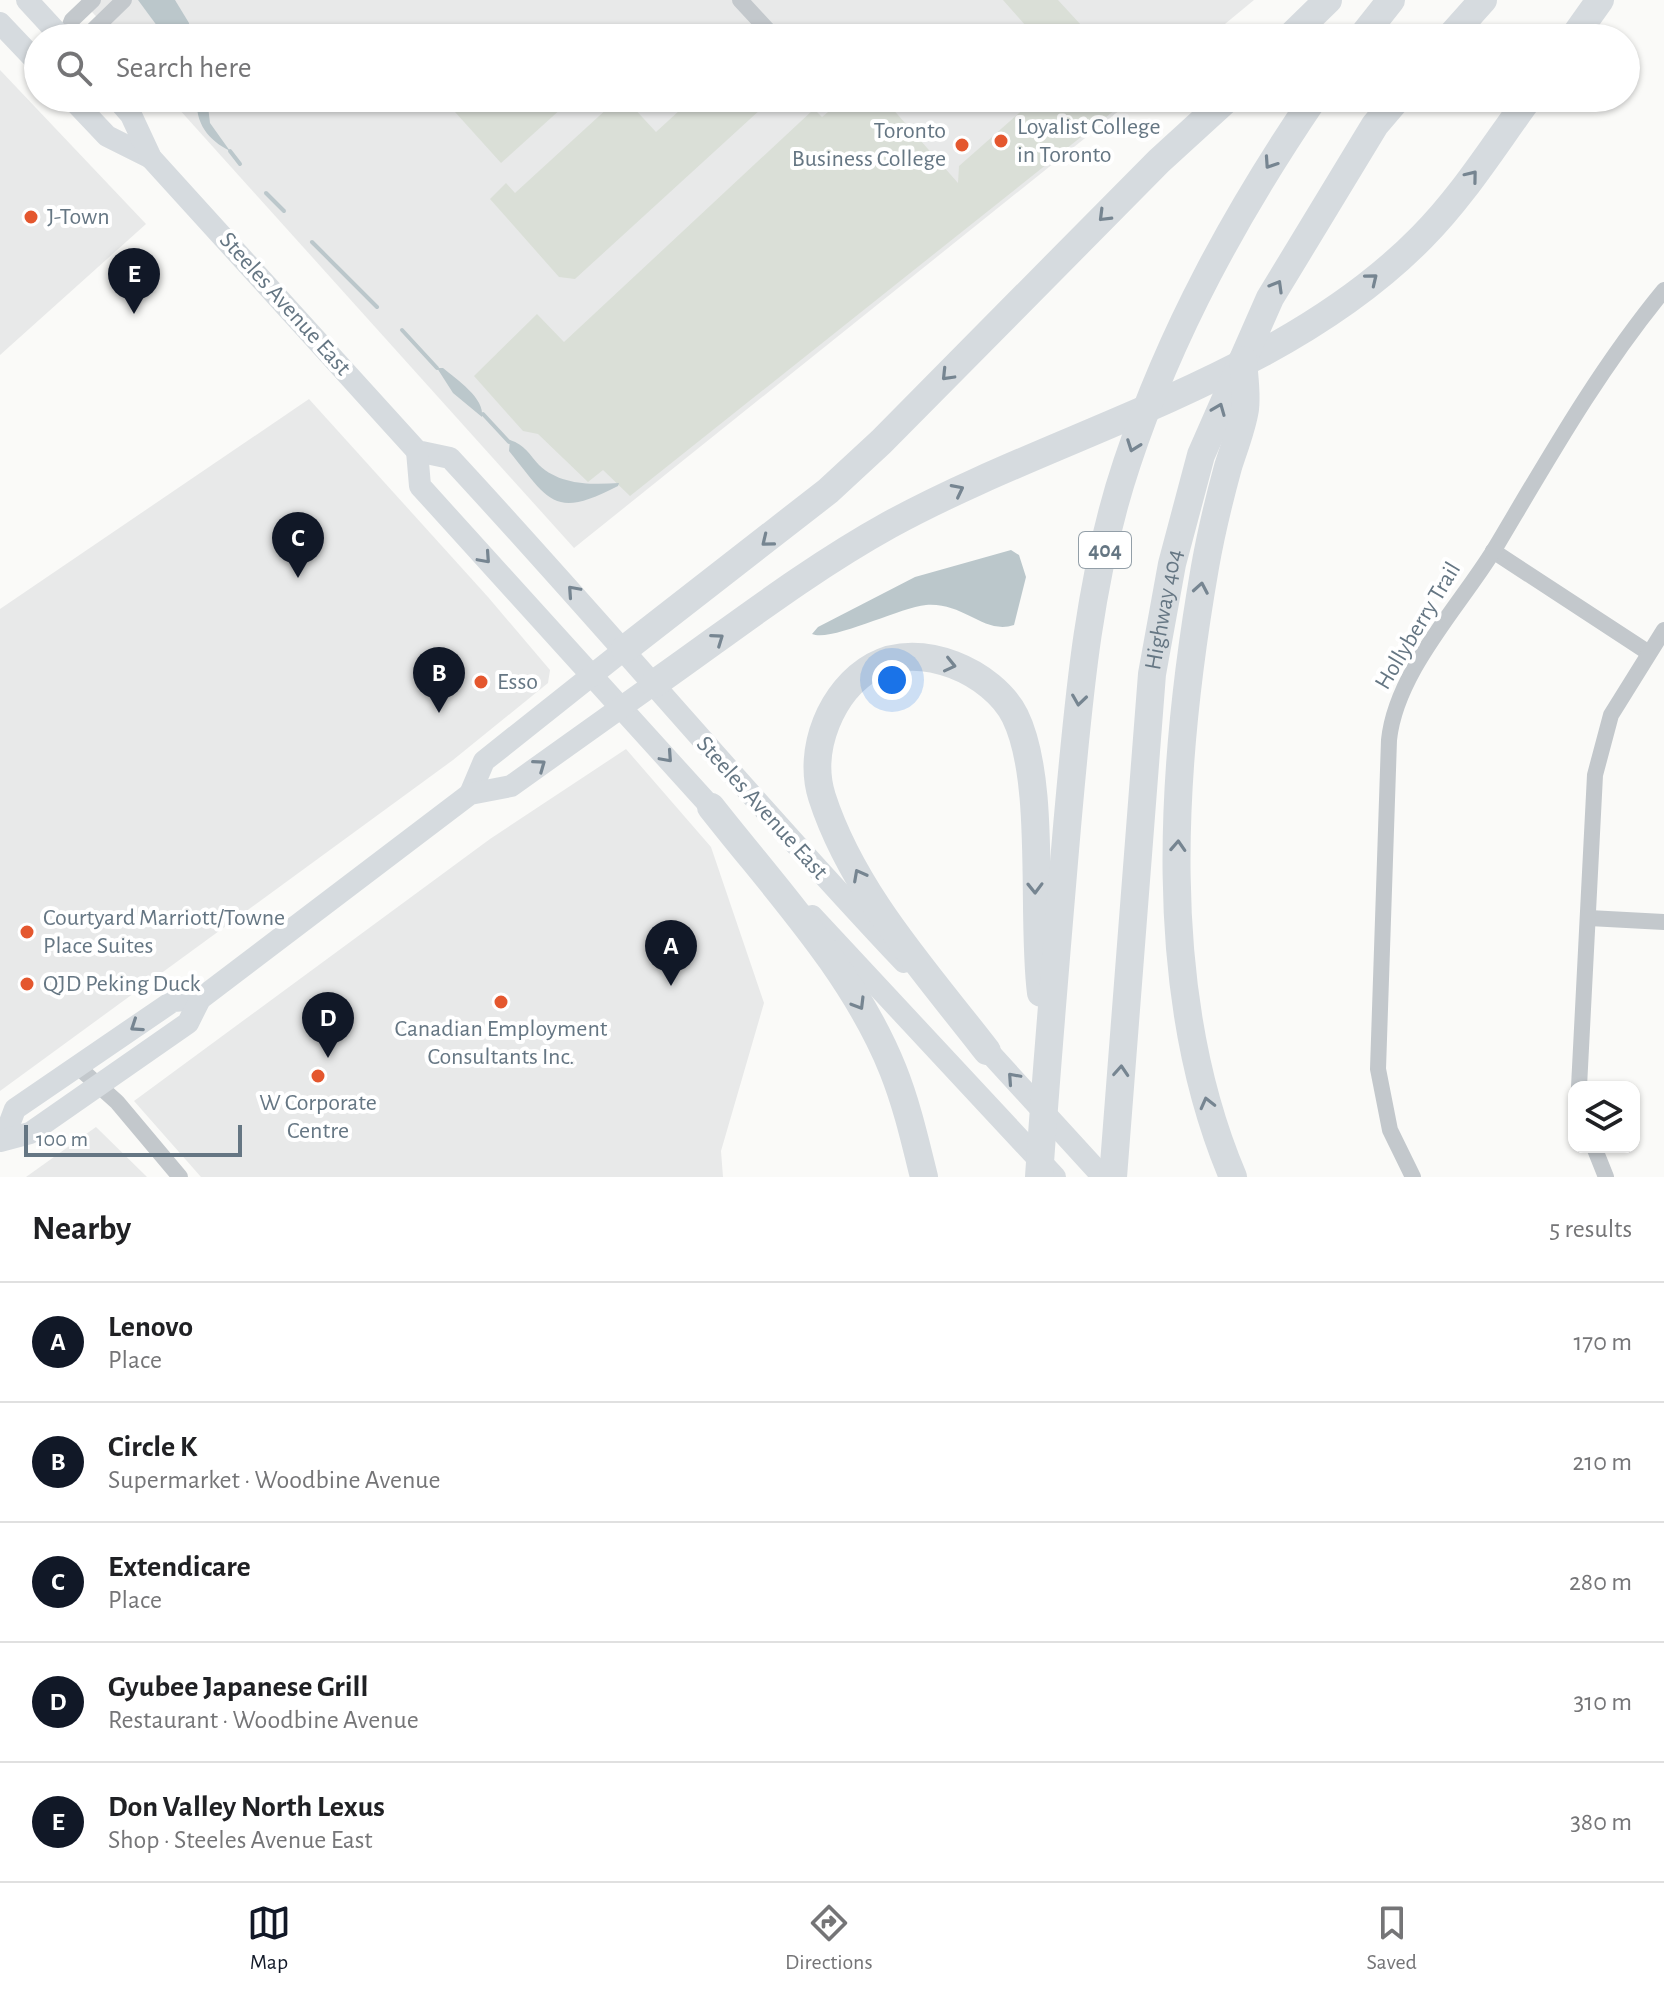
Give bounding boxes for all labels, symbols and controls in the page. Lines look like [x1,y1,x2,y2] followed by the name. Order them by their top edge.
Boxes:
[24,24,1640,112] search box
[52,46,96,90] icon: search
[116,53,252,83] text: Search here
[1017,115,1161,167] place label: Loyalist College in Toronto
[792,119,946,171] place label: Toronto Business College
[992,132,1010,150] marker: Loyalist College in Toronto
[953,136,971,154] marker: Toronto Business College
[1265,154,1280,168] one-way arrow
[1462,170,1476,185] one-way arrow
[47,205,110,229] place label: J-Town
[1099,207,1113,221] one-way arrow
[22,208,40,226] marker: J-Town
[215,228,355,380] street label: Steeles Avenue East
[108,248,160,314] pin: E
[1363,275,1378,289] one-way arrow
[1267,280,1283,295] one-way arrow
[943,365,957,380] one-way arrow
[1209,403,1225,417] one-way arrow
[1126,438,1143,452] one-way arrow
[950,485,965,500] one-way arrow
[272,512,324,578] pin: C
[762,531,777,545] one-way arrow
[1079,532,1131,568] road number: 404
[1141,546,1187,672] street label: Highway 404
[476,548,490,563] one-way arrow
[1371,558,1465,694] street label: Hollyberry Trail
[1192,581,1209,595] one-way arrow
[568,586,582,600] one-way arrow
[709,634,723,649] one-way arrow
[413,647,465,713] pin: B
[943,656,956,673] one-way arrow
[872,660,912,700] your location
[497,670,538,694] place label: Esso
[472,673,490,691] marker: Esso
[1071,693,1088,707] one-way arrow
[692,732,832,884] street label: Steeles Avenue East
[657,748,671,763] one-way arrow
[531,760,546,775] one-way arrow
[1169,839,1186,852] one-way arrow
[854,868,869,883] one-way arrow
[1026,882,1043,895] one-way arrow
[43,906,285,958] place label: Courtyard Marriott/Towne Place Suites
[645,920,697,986] pin: A
[18,923,36,941] marker: Courtyard Marriott/Towne Place Suites
[43,972,201,996] place label: QJD Peking Duck
[18,975,36,993] marker: QJD Peking Duck
[302,992,354,1058] pin: D
[492,993,510,1011] marker: Canadian Employment Consultants Inc.
[849,995,864,1010] one-way arrow
[131,1016,145,1031] one-way arrow
[395,1017,608,1069] place label: Canadian Employment Consultants Inc.
[1112,1064,1129,1077] one-way arrow
[309,1067,327,1085] marker: W Corporate Centre
[1008,1073,1022,1088] one-way arrow
[1568,1081,1640,1153] map controls
[1568,1081,1640,1153] button: layers
[259,1091,377,1143] place label: W Corporate Centre
[1199,1097,1216,1111] one-way arrow
[24,1121,242,1157] scale bar
[36,1128,88,1150] text: 100 m
[32,1212,131,1246] text: Nearby
[1549,1216,1632,1242] text: 5 results
[108,1312,193,1342] text: Lenovo
[50,1329,66,1355] text: A
[1573,1329,1632,1355] text: 170 m
[108,1347,162,1373] text: Place
[108,1432,197,1462] text: Circle K
[50,1449,66,1475] text: B
[1572,1449,1632,1475] text: 210 m
[108,1467,441,1493] text: Supermarket · Woodbine Avenue
[108,1552,251,1582] text: Extendicare
[51,1569,65,1595] text: C
[1569,1569,1632,1595] text: 280 m
[108,1587,162,1613] text: Place
[108,1672,368,1702] text: Gyubee Japanese Grill
[49,1689,67,1715] text: D
[1574,1689,1632,1715] text: 310 m
[108,1707,419,1733] text: Restaurant · Woodbine Avenue
[108,1792,385,1822] text: Don Valley North Lexus
[51,1809,65,1835] text: E
[1570,1809,1632,1835] text: 380 m
[108,1827,373,1853] text: Shop · Steeles Avenue East
[247,1901,291,1975] tab: Map
[785,1901,873,1975] tab: Directions
[1367,1901,1417,1975] tab: Saved

